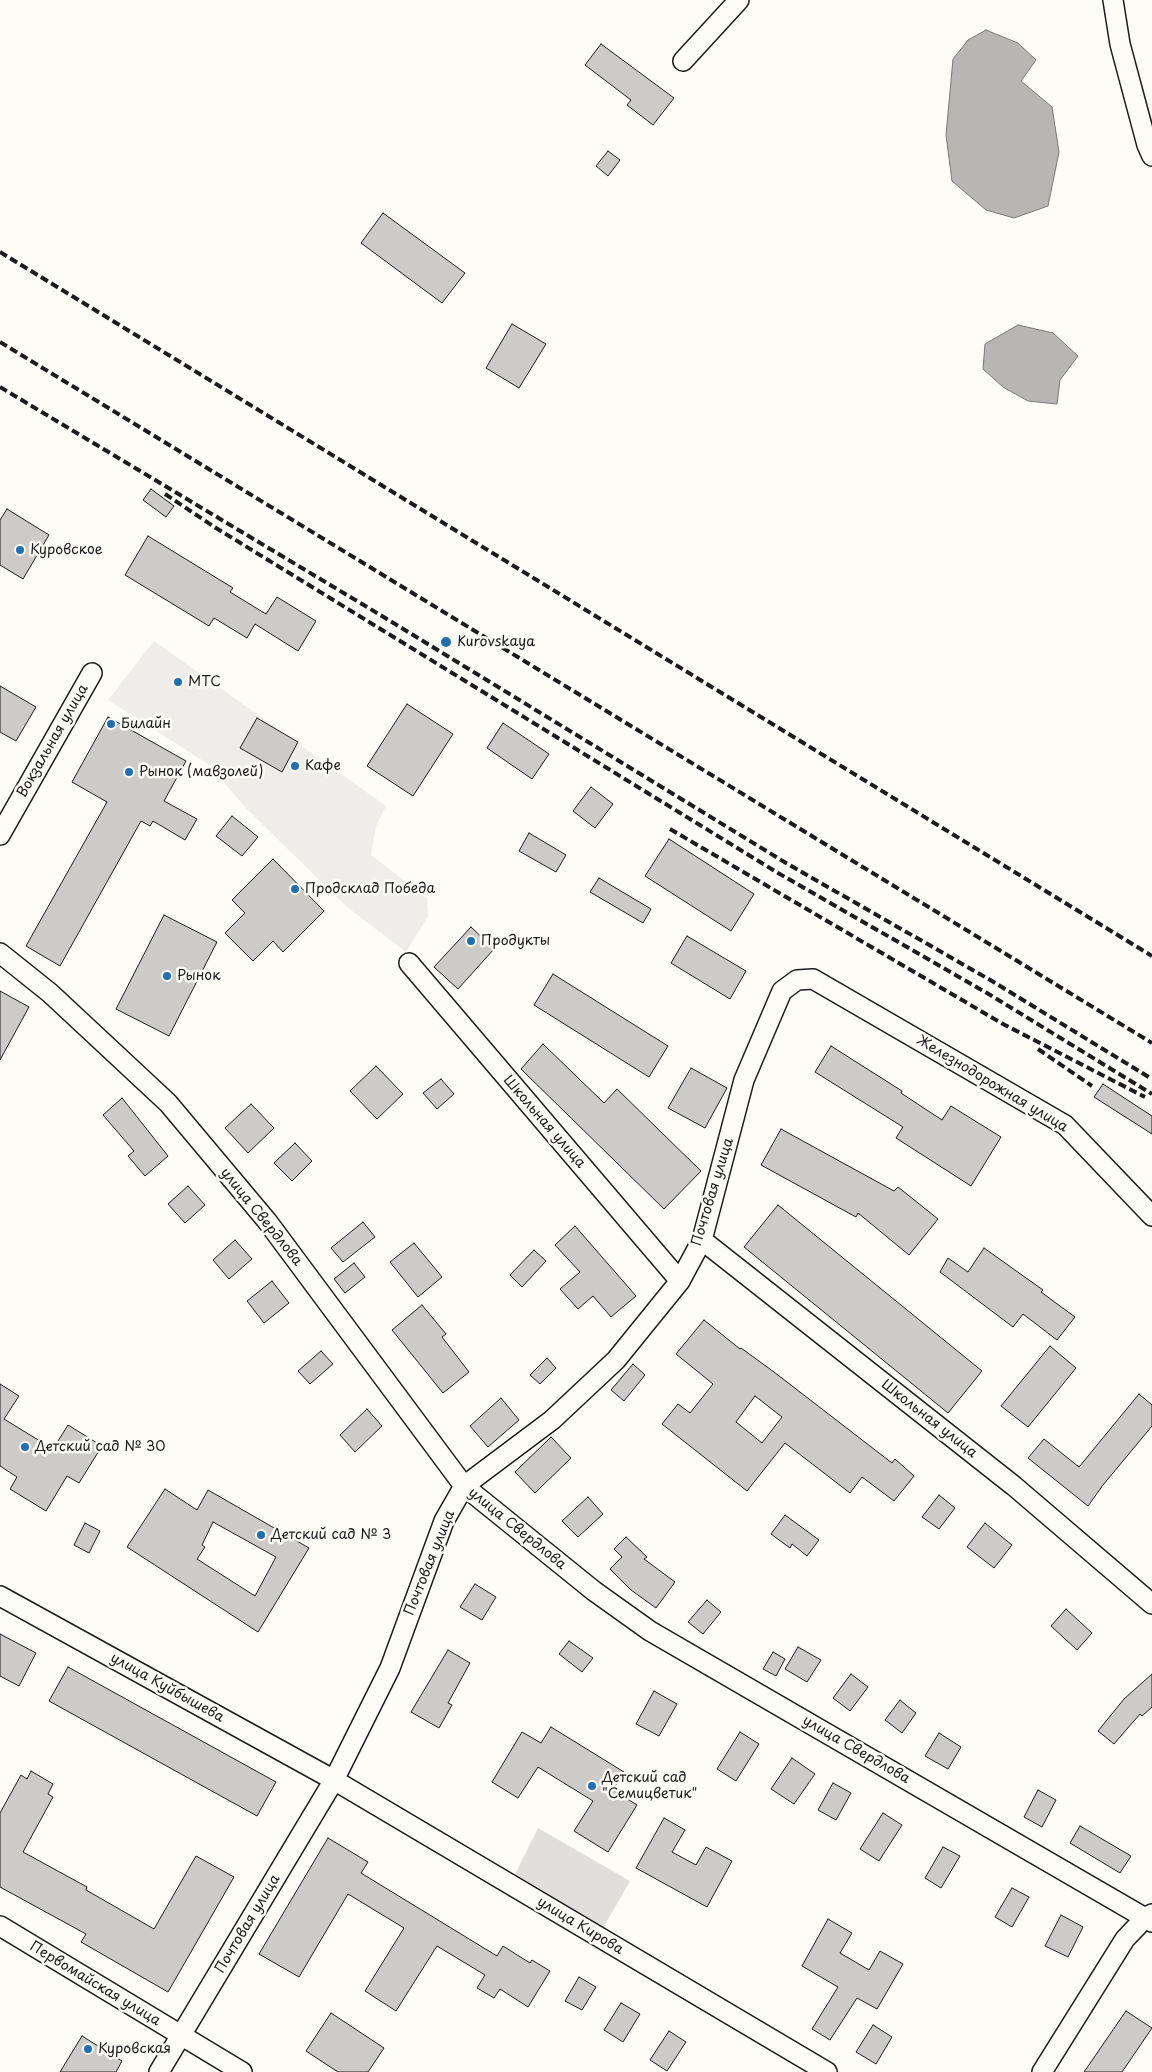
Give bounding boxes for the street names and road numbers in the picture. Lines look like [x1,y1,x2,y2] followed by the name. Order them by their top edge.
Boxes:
[14,681,92,801] street label: Вокзальная улица
[913,1032,1071,1136] street label: Железнодорожная улица
[499,1072,589,1172] street label: Школьная улица
[689,1136,737,1248] street label: Почтовая улица
[216,1165,306,1269] street label: улица Свердлова
[878,1376,980,1462] street label: Школьная улица
[465,1484,569,1574] street label: улица Свердлова
[401,1508,459,1618] street label: Почтовая улица
[107,1650,227,1726] street label: улица Куйбышева
[799,1712,913,1788] street label: улица Свердлова
[212,1872,284,1976] street label: Почтовая улица
[534,1894,626,1958] street label: улица Кирова
[27,1938,163,2030] street label: Первомайская улица

